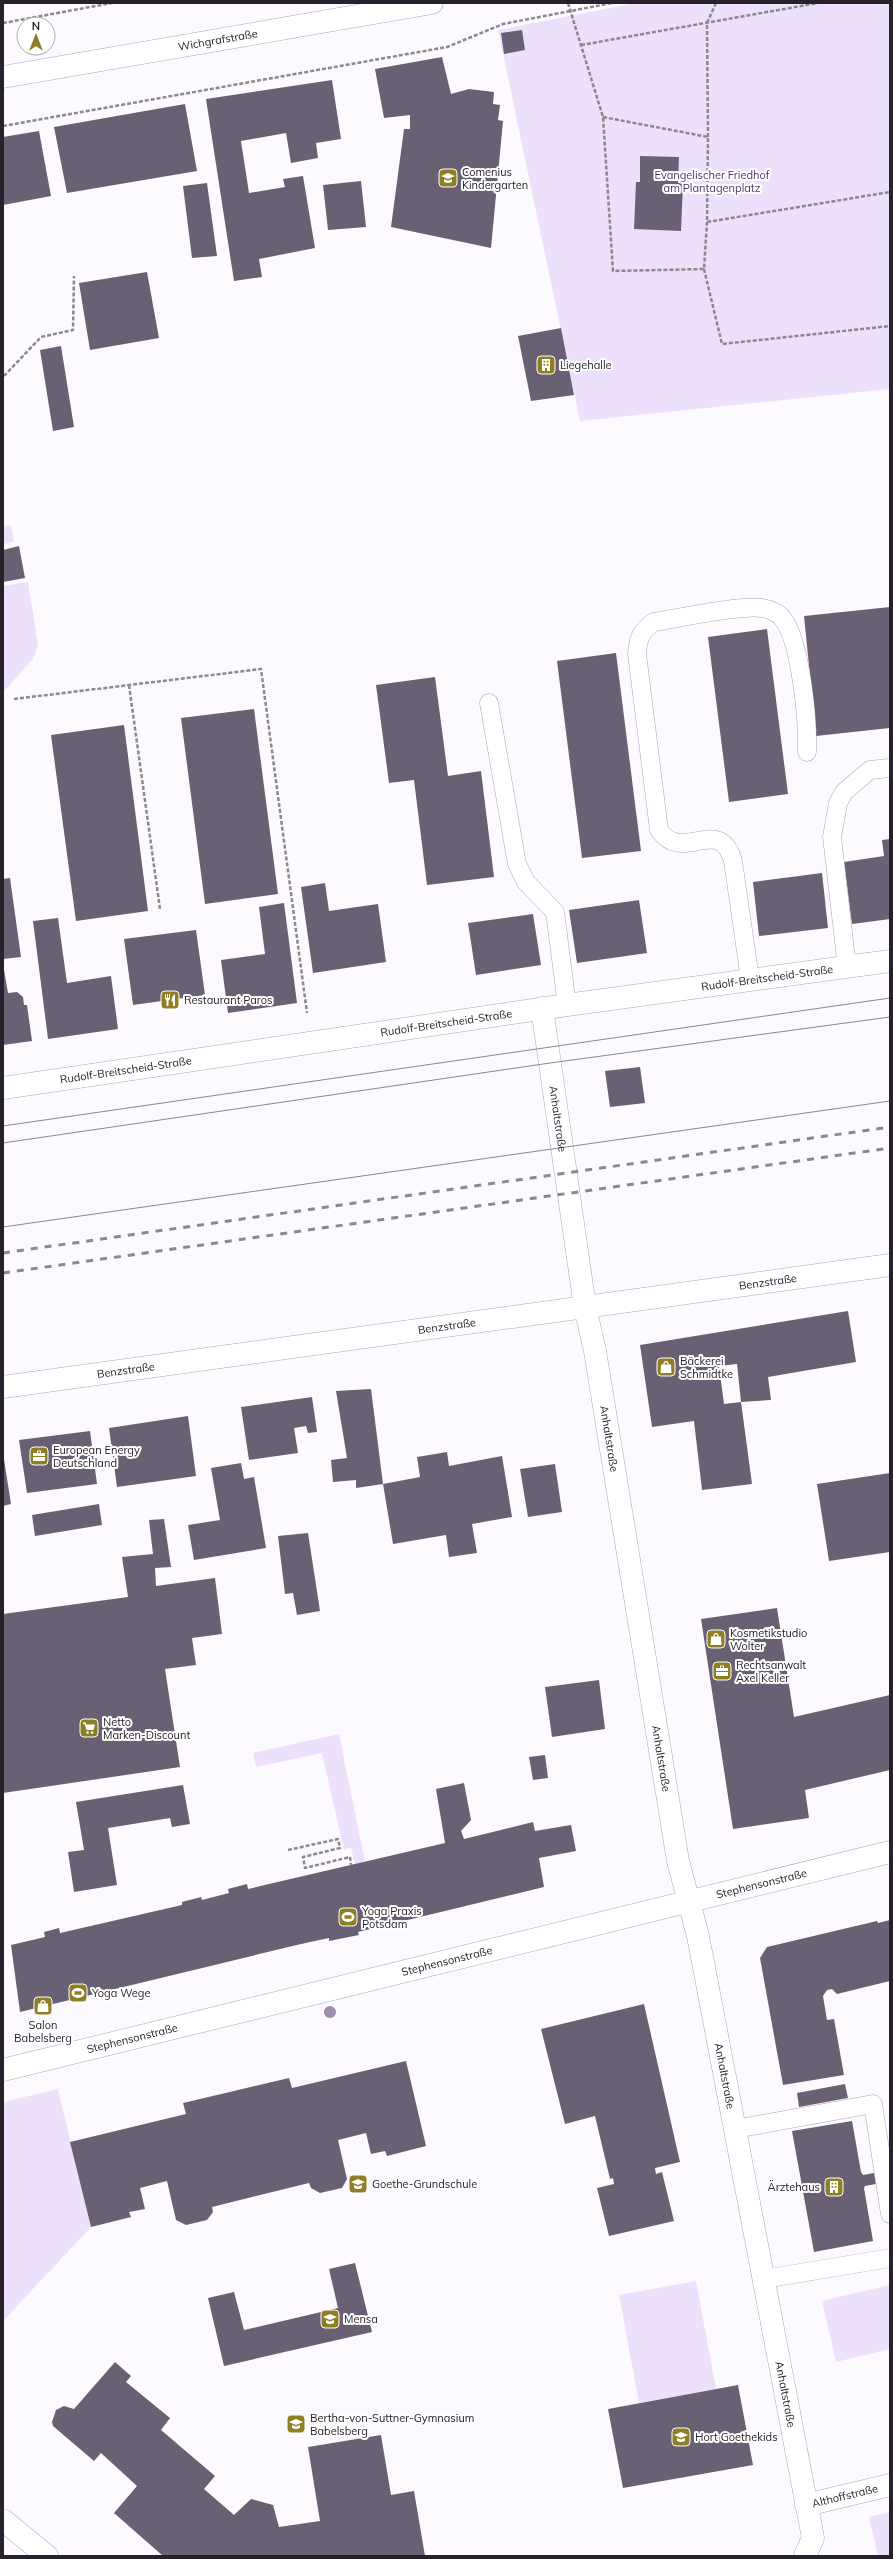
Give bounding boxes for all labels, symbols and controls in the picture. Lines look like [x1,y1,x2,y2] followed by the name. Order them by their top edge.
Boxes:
[16,16,56,56] north arrow
[32,19,40,33] text: N
[177,26,259,54] street label: Wichgrafstraße
[462,165,528,192] place label: Comenius Kindergarten
[437,167,459,189] school or university icon: Comenius Kindergarten
[655,168,770,195] park label: Evangelischer Friedhof am Plantagenplatz
[535,354,557,376] building icon: Liegehalle
[560,358,611,372] place label: Liegehalle
[700,962,834,994] street label: Rudolf-Breitscheid-Straße
[159,989,181,1011] restaurant icon: Restaurant Paros
[184,993,273,1007] place label: Restaurant Paros
[379,1006,513,1039] street label: Rudolf-Breitscheid-Straße
[59,1053,193,1087] street label: Rudolf-Breitscheid-Straße
[546,1085,570,1153] street label: Anhaltstraße
[738,1271,798,1293] street label: Benzstraße
[417,1315,477,1337] street label: Benzstraße
[680,1354,733,1381] place label: Bäckerei Schmidtke
[655,1356,677,1378] shop icon: Bäckerei Schmidtke
[96,1359,156,1381] street label: Benzstraße
[597,1405,622,1473] street label: Anhaltstraße
[53,1443,140,1470] place label: European Energy Deutschland
[28,1445,50,1467] office icon: European Energy Deutschland
[730,1626,807,1653] place label: Kosmetikstudio Wolter
[705,1628,727,1650] shop icon: Kosmetikstudio Wolter
[736,1658,806,1685] place label: Rechtsanwalt Axel Keller
[711,1660,733,1682] office icon: Rechtsanwalt Axel Keller
[103,1715,190,1742] place label: Netto Marken-Discount
[78,1717,100,1739] supermarket icon: Netto Marken-Discount
[649,1724,674,1793] street label: Anhaltstraße
[715,1866,808,1902] street label: Stephensonstraße
[361,1904,422,1931] place label: Yoga Praxis Potsdam
[337,1906,359,1928] sports icon: Yoga Praxis Potsdam
[400,1943,494,1979] street label: Stephensonstraße
[67,1982,89,2004] sports icon: Yoga Wege
[91,1986,150,2000] place label: Yoga Wege
[32,1995,54,2017] shop icon: Salon Babelsberg
[14,2018,72,2045] place label: Salon Babelsberg
[85,2020,179,2056] street label: Stephensonstraße
[712,2042,738,2110] street label: Anhaltstraße
[347,2173,369,2195] school or university icon: Goethe-Grundschule
[823,2176,845,2198] building icon: Ärztehaus
[372,2177,477,2191] place label: Goethe-Grundschule
[768,2180,820,2194] place label: Ärztehaus
[319,2308,341,2330] school or university icon: Mensa
[344,2312,378,2326] place label: Mensa
[772,2360,799,2428] street label: Anhaltstraße
[310,2411,474,2438] place label: Bertha-von-Suttner-Gymnasium Babelsberg
[285,2413,307,2435] school or university icon: Bertha-von-Suttner-Gymnasium Babelsberg
[670,2426,692,2448] school or university icon: Hort Goethekids
[695,2430,778,2444] place label: Hort Goethekids
[811,2481,879,2510] street label: Althoffstraße

